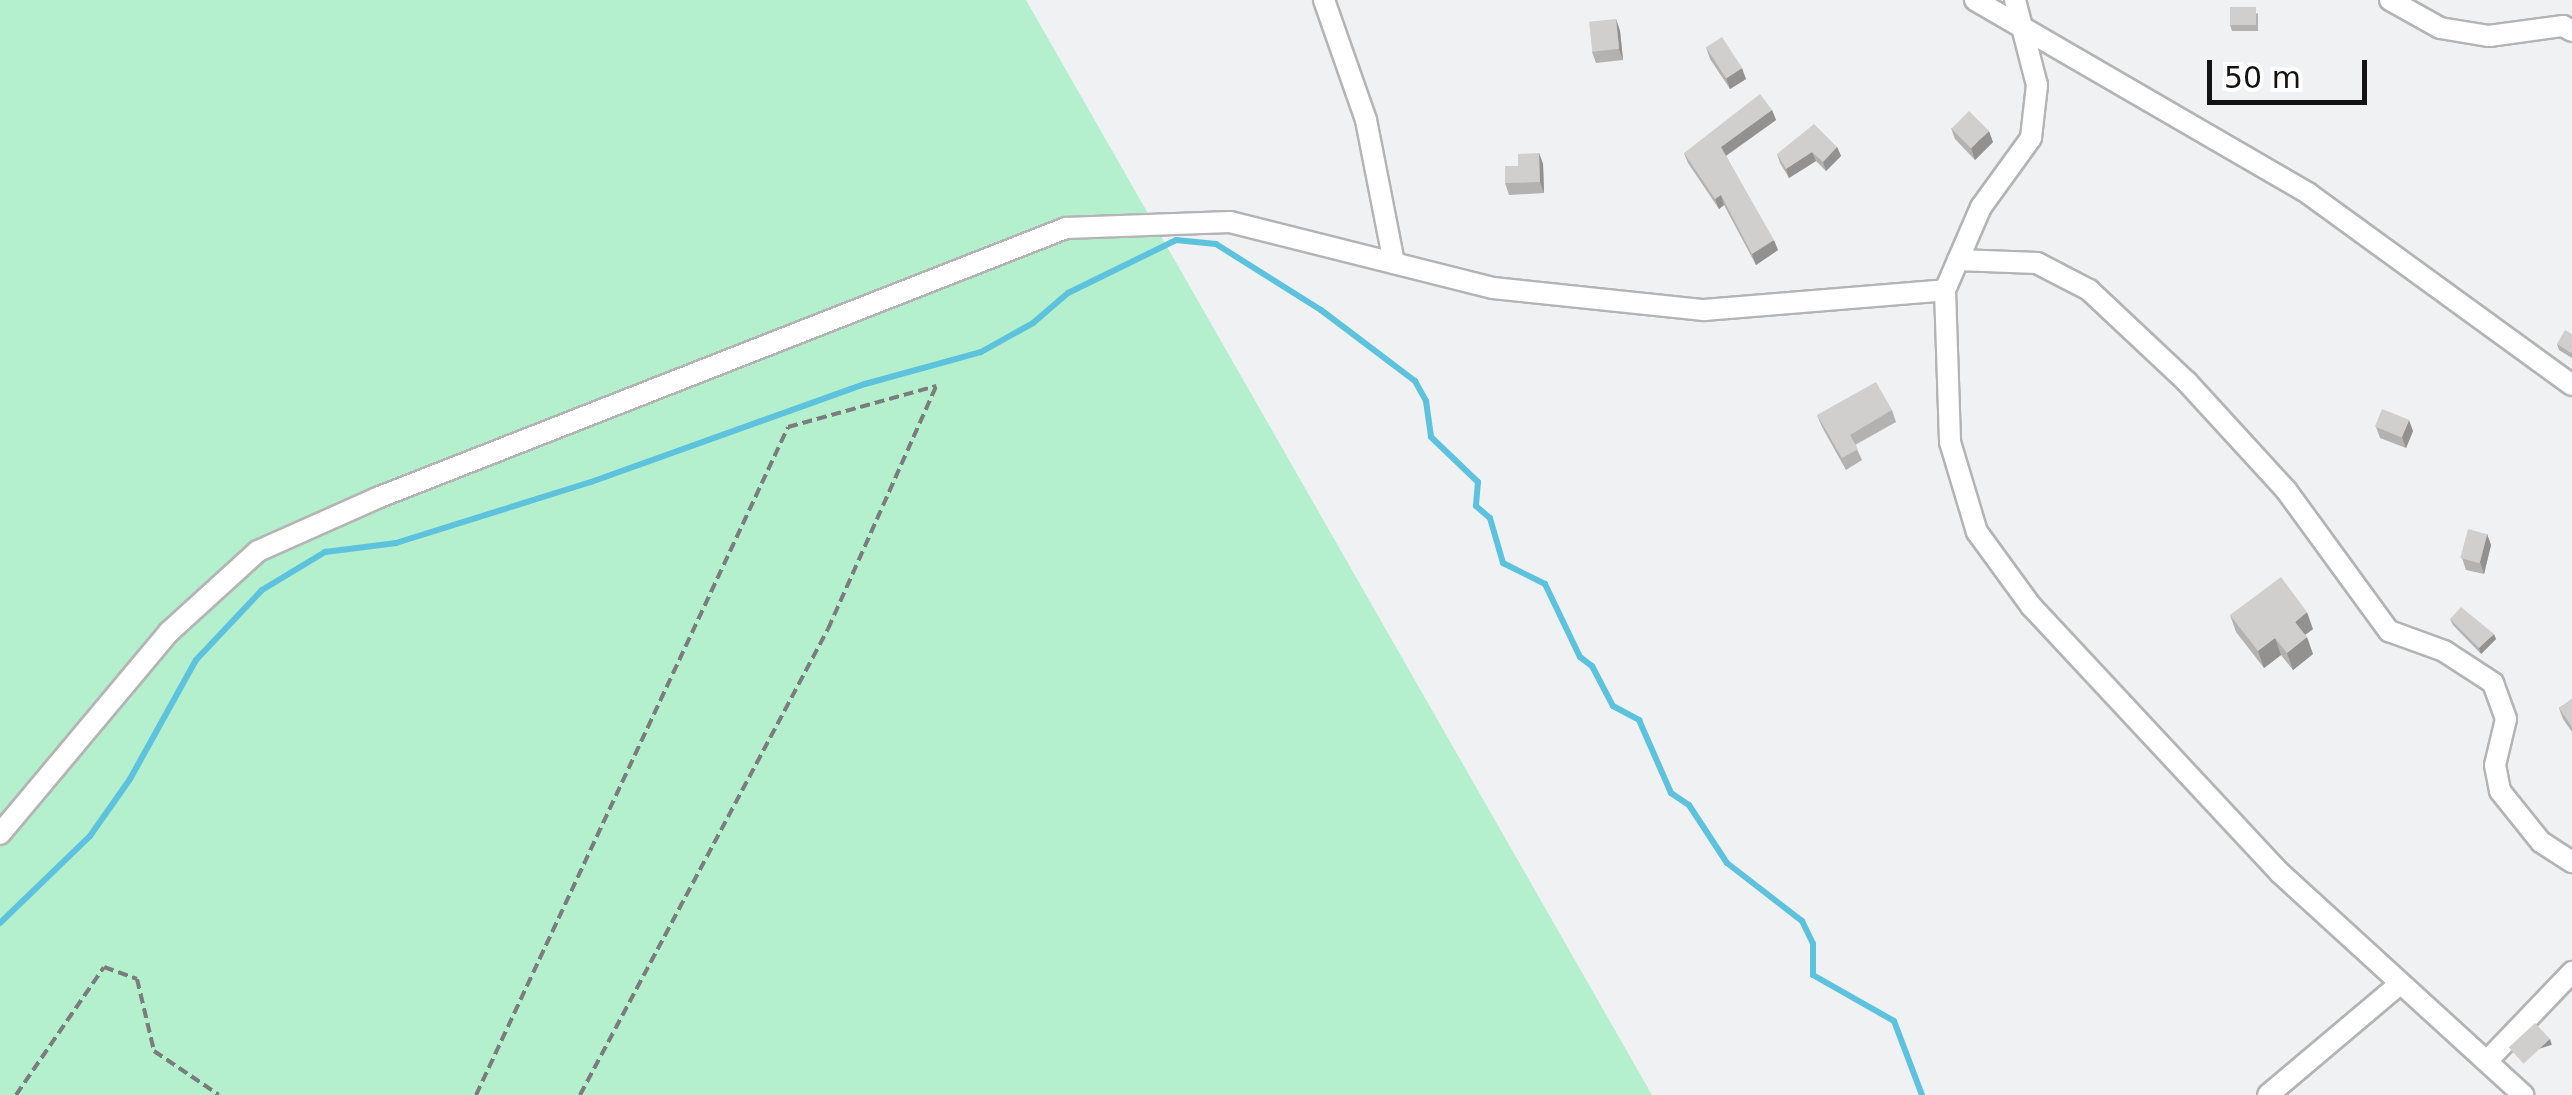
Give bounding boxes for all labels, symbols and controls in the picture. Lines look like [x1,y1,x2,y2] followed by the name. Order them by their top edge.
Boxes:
[2212,40,2372,102] scale bar
[2224,60,2301,95] text: 50 m

